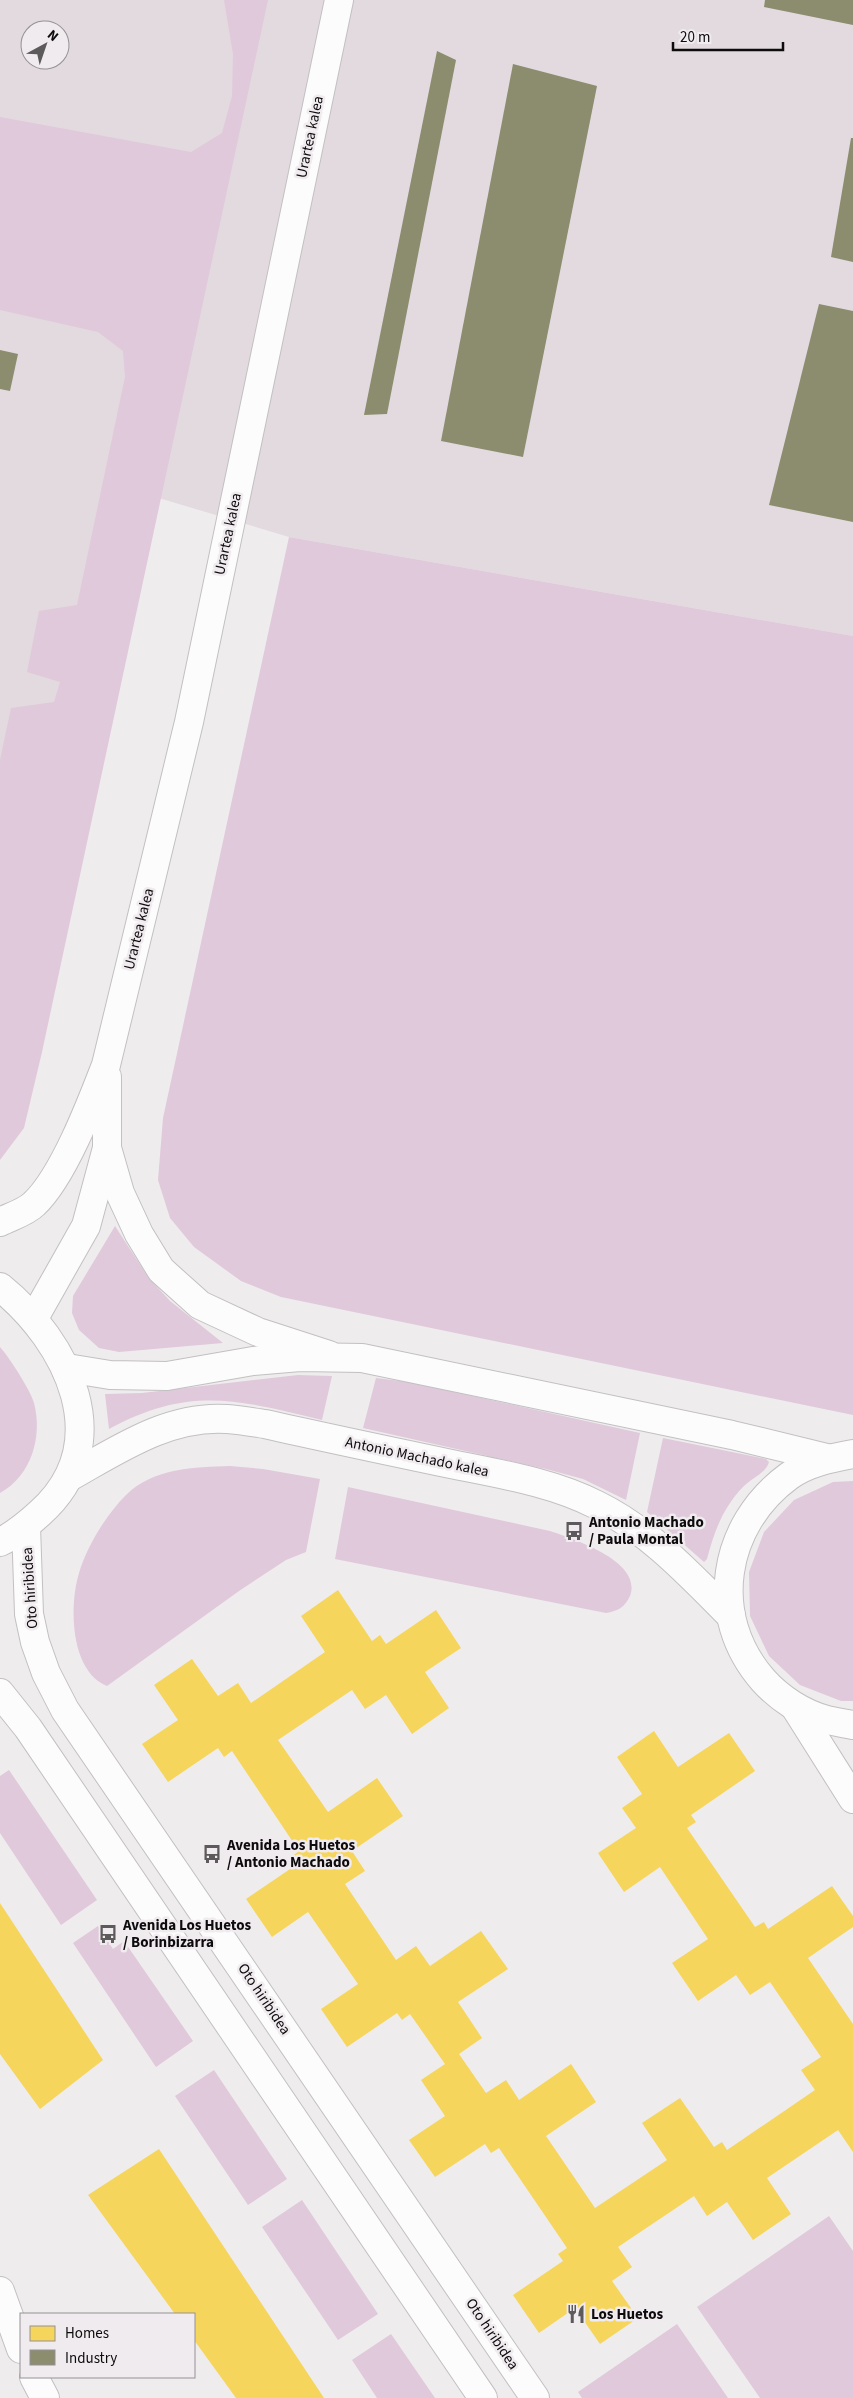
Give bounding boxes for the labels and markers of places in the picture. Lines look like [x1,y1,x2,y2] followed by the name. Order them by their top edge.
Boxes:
[588,1512,704,1550] place label: Antonio Machado / Paula Montal
[563,1520,585,1542] bus stop icon: Antonio Machado / Paula Montal
[226,1835,355,1873] place label: Avenida Los Huetos / Antonio Machado
[201,1843,223,1865] bus stop icon: Avenida Los Huetos / Antonio Machado
[122,1915,251,1953] place label: Avenida Los Huetos / Borinbizarra
[97,1923,119,1945] bus stop icon: Avenida Los Huetos / Borinbizarra
[565,2303,587,2325] restaurant icon: Los Huetos
[591,2304,663,2325] place label: Los Huetos

